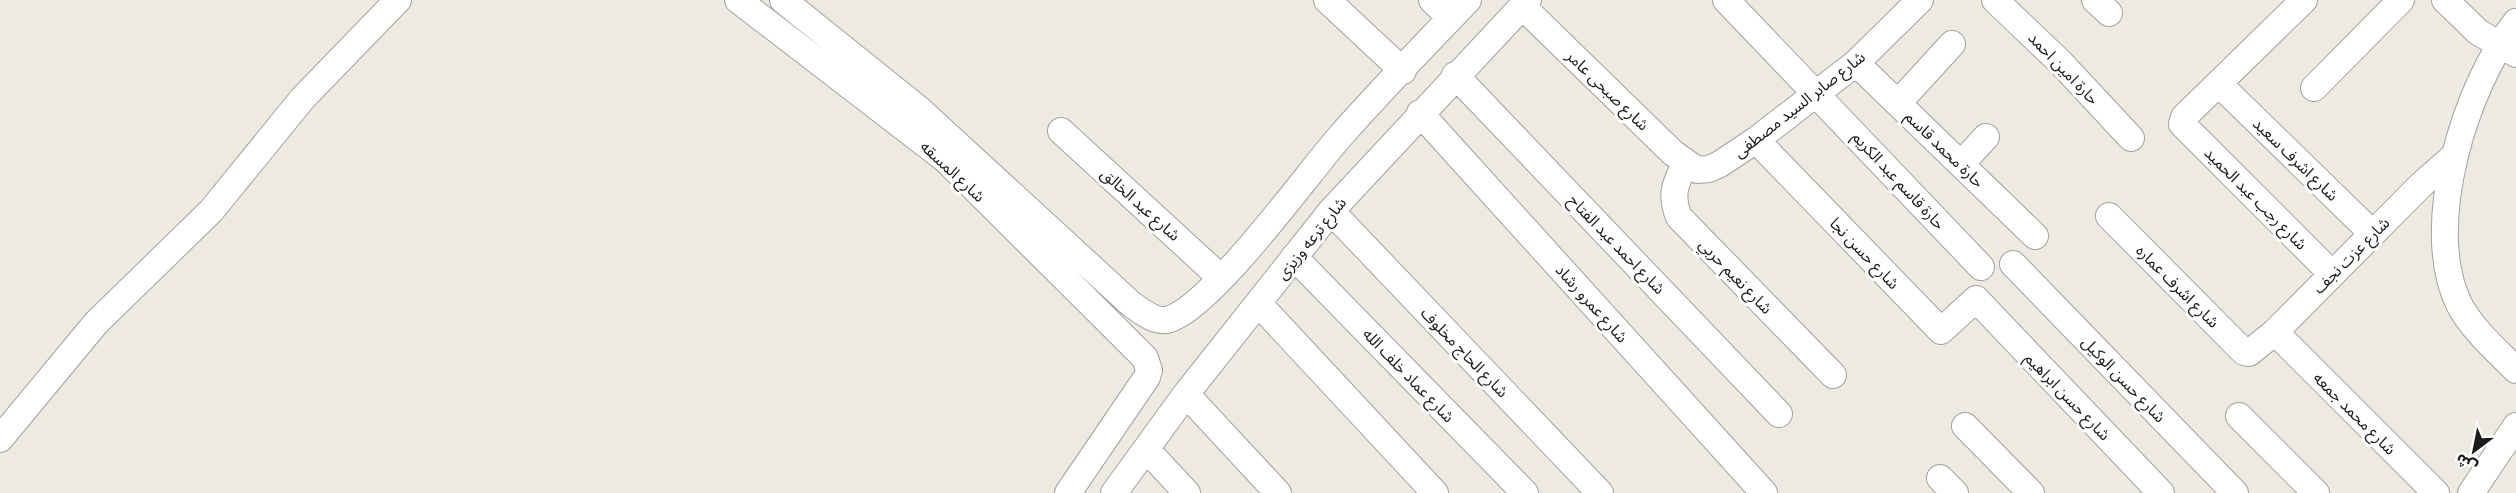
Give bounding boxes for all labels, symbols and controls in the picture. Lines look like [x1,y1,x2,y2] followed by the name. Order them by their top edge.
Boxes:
[2024,27,2104,109] street label: حارة امين احمد
[1560,45,1654,137] street label: شارع صبحى عامر
[1729,46,1871,164] street label: شارع صابر السيد مصطفى
[1899,106,1989,194] street label: حارة محمد قاسم
[2247,113,2343,207] street label: شارع اشرف سعيد
[1846,127,1950,235] street label: حارة قاسم عبد الكريم
[914,136,989,208] street label: شارع المسقه
[2198,142,2312,256] street label: شارع رجب عبد الحميد
[1095,163,1185,247] street label: شارع عبد الخالق
[1562,190,1670,300] street label: شارع احمد عبد الفتاح
[1272,193,1353,285] street label: شارع ترعه وزيزى
[2308,212,2396,300] street label: شارع عزت نجف
[1824,213,1904,295] street label: شارع حسن نجا
[1693,234,1777,320] street label: شارع نعيم حربي
[2130,240,2224,334] street label: شارع اشرف عماره
[1549,260,1633,348] street label: شارع عمرو رشاد
[1415,303,1513,403] street label: شارع الحاج مخلوف
[1357,324,1459,428] street label: شارع عماد خلف الله
[2076,332,2170,428] street label: شارع حسن الوكيل
[2019,348,2115,446] street label: شارع حسن ابراهيم
[2307,367,2401,461] street label: شارع محمد جمعه
[2444,421,2504,481] north arrow
[2451,449,2481,478] text: ش

